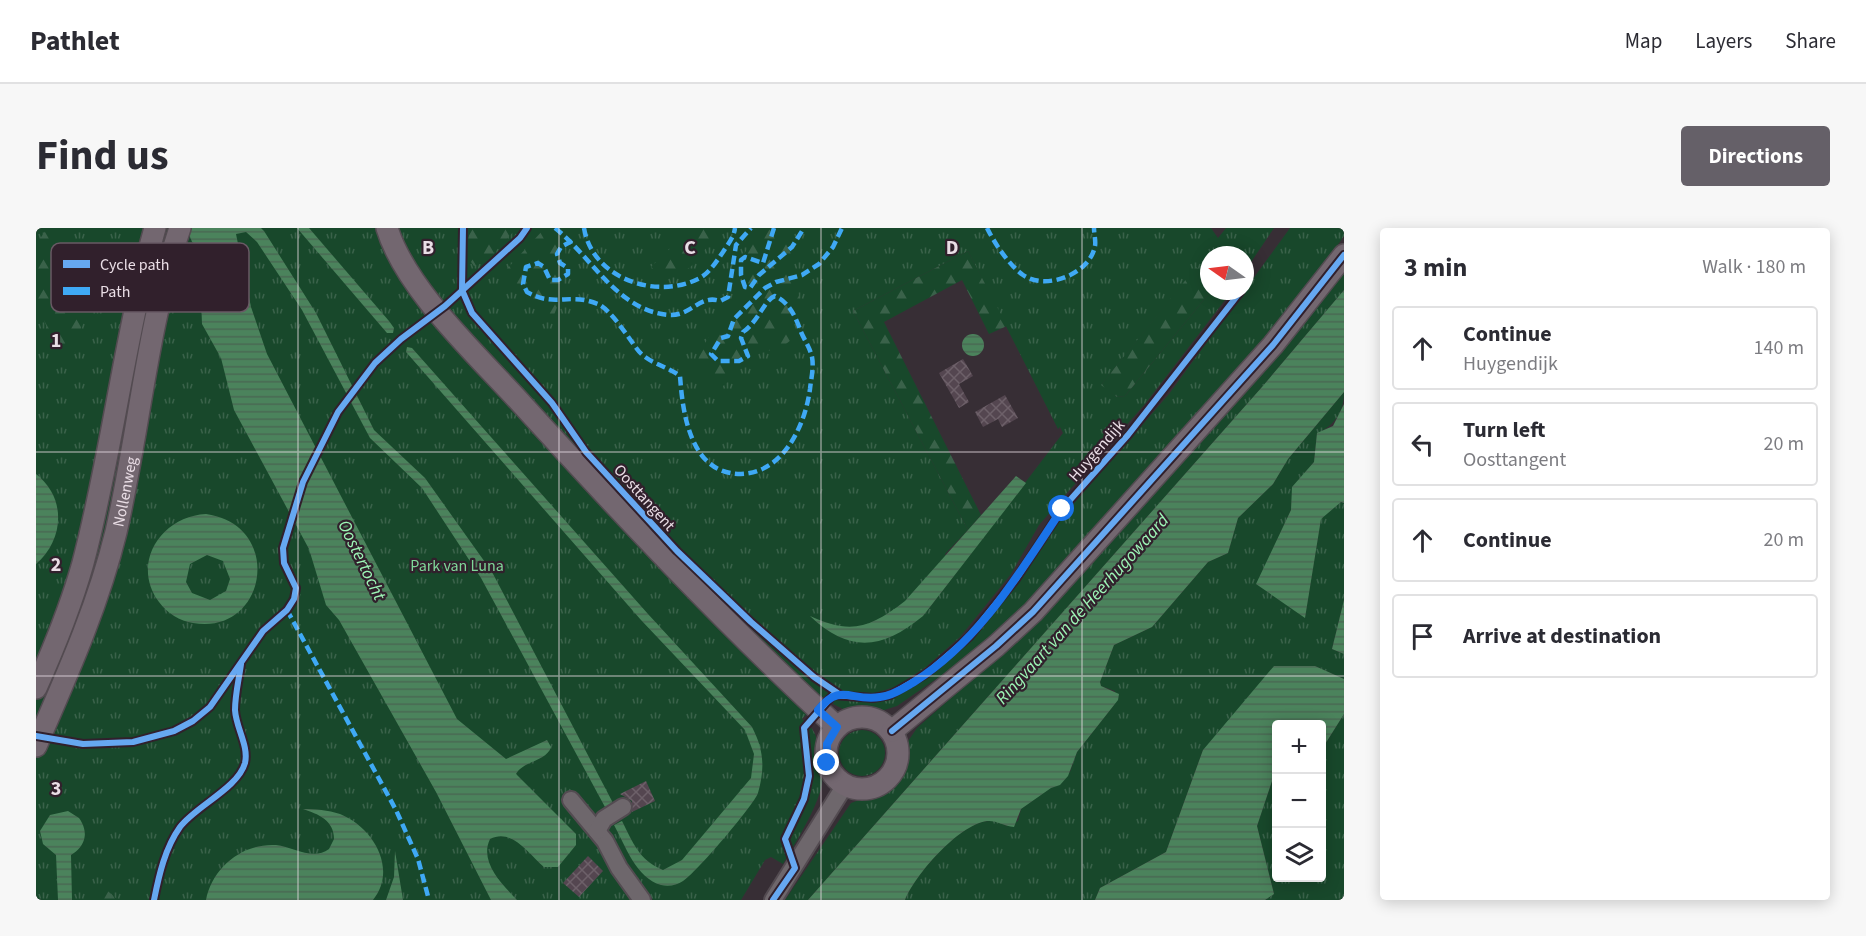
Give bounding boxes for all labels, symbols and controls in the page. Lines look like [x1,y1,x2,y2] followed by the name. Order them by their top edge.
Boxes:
[30,21,120,61] text: Pathlet
[1625,26,1662,56] text: Map
[1695,26,1752,56] text: Layers
[1785,26,1836,56] text: Share
[36,126,169,186] text: Find us
[1681,126,1830,186] button: Directions
[422,234,434,262] text: B
[684,234,696,262] text: C
[946,234,958,262] text: D
[51,243,249,312] legend
[1200,246,1254,300] north arrow
[1404,249,1467,286] text: 3 min
[1702,253,1806,281] text: Walk · 180 m
[100,254,169,276] text: Cycle path
[100,281,130,303] text: Path
[1463,318,1552,350] text: Continue
[51,327,61,355] text: 1
[1406,332,1439,365] icon: ahead
[1754,334,1804,362] text: 140 m
[1463,350,1558,378] text: Huygendijk
[1463,414,1545,446] text: Turn left
[1064,415,1130,486] street label: Huygendijk
[1406,428,1439,461] icon: left
[1764,430,1804,458] text: 20 m
[1463,446,1566,474] text: Oosttangent
[107,455,143,529] street label: Nollenweg
[608,460,680,536] street label: Oosttangent
[1048,495,1074,521] route start
[990,508,1175,710] water label: Ringvaart van de Heerhugowaard
[331,516,392,606] water label: Oostertocht
[1406,524,1439,557] icon: ahead
[1463,524,1552,556] text: Continue
[1764,526,1804,554] text: 20 m
[51,551,61,579] text: 2
[410,555,504,577] park label: Park van Luna
[1406,620,1439,653] icon: arrive
[1463,620,1661,652] text: Arrive at destination
[1272,720,1326,882] map controls
[1272,720,1326,774] button: +
[813,749,839,775] route end
[1272,774,1326,828] button: −
[51,775,61,803] text: 3
[1272,828,1326,882] button: layers

